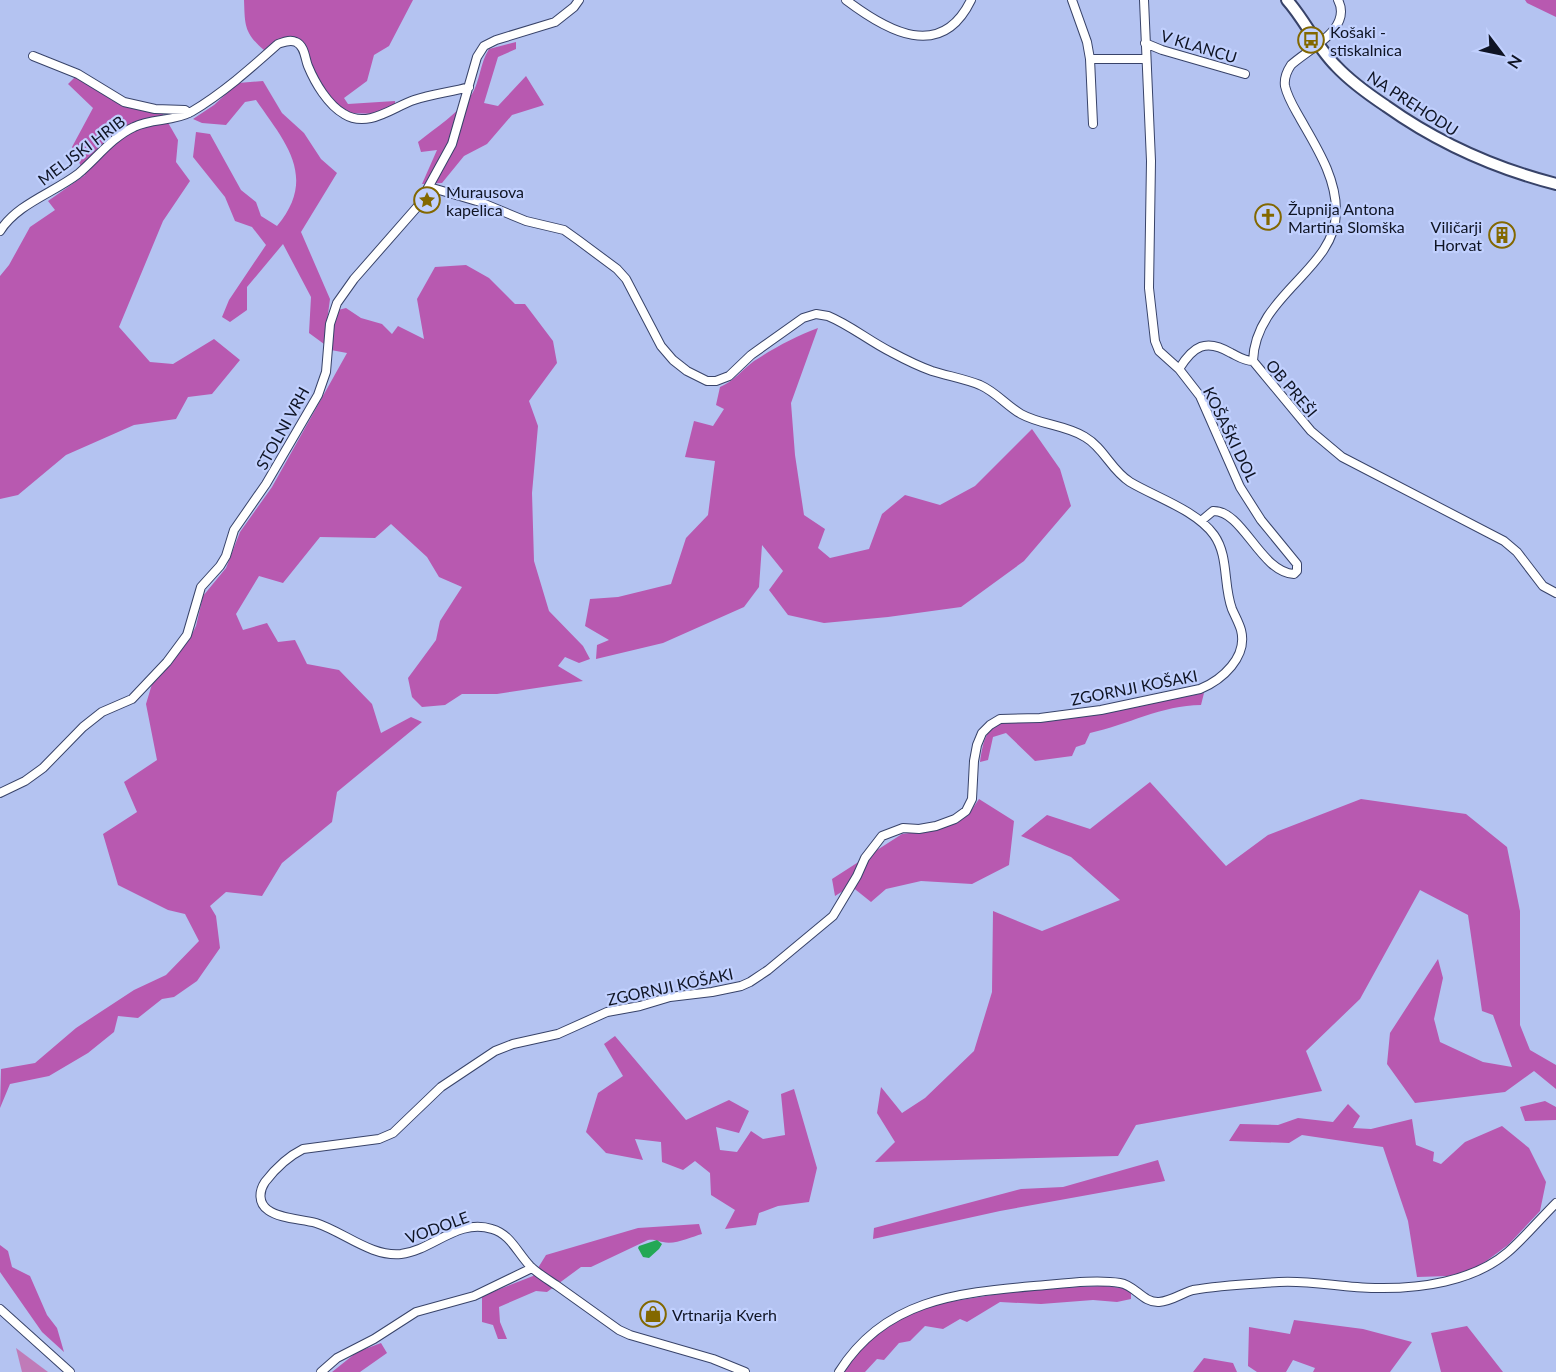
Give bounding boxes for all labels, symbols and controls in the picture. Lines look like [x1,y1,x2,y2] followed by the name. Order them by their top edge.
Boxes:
[1330,22,1402,59] place label: Košaki - stiskalnica
[1472,24,1532,84] north arrow
[1159,25,1239,67] street label: V KLANCU
[1296,25,1326,55] bus stop icon: Košaki - stiskalnica
[1504,52,1526,72] text: N
[1364,67,1462,139] street label: NA PREHODU
[34,111,128,189] street label: MELJSKI HRIB
[446,182,524,219] place label: Murausova kapelica
[412,185,442,215] place icon: Murausova kapelica
[1288,199,1405,236] place label: Župnija Antona Martina Slomška
[1253,202,1283,232] church icon: Župnija Antona Martina Slomška
[1431,217,1482,254] place label: Viličarji Horvat
[1487,220,1517,250] building icon: Viličarji Horvat
[1262,355,1322,421] street label: OB PREŠI
[251,383,313,473] street label: STOLNI VRH
[1200,384,1262,484] street label: KOŠAŠKI DOL
[1069,665,1199,709] street label: ZGORNJI KOŠAKI
[605,963,735,1009] street label: ZGORNJI KOŠAKI
[403,1207,471,1247] street label: VODOLE
[638,1299,668,1329] shop icon: Vrtnarija Kverh
[672,1305,777,1324] place label: Vrtnarija Kverh

